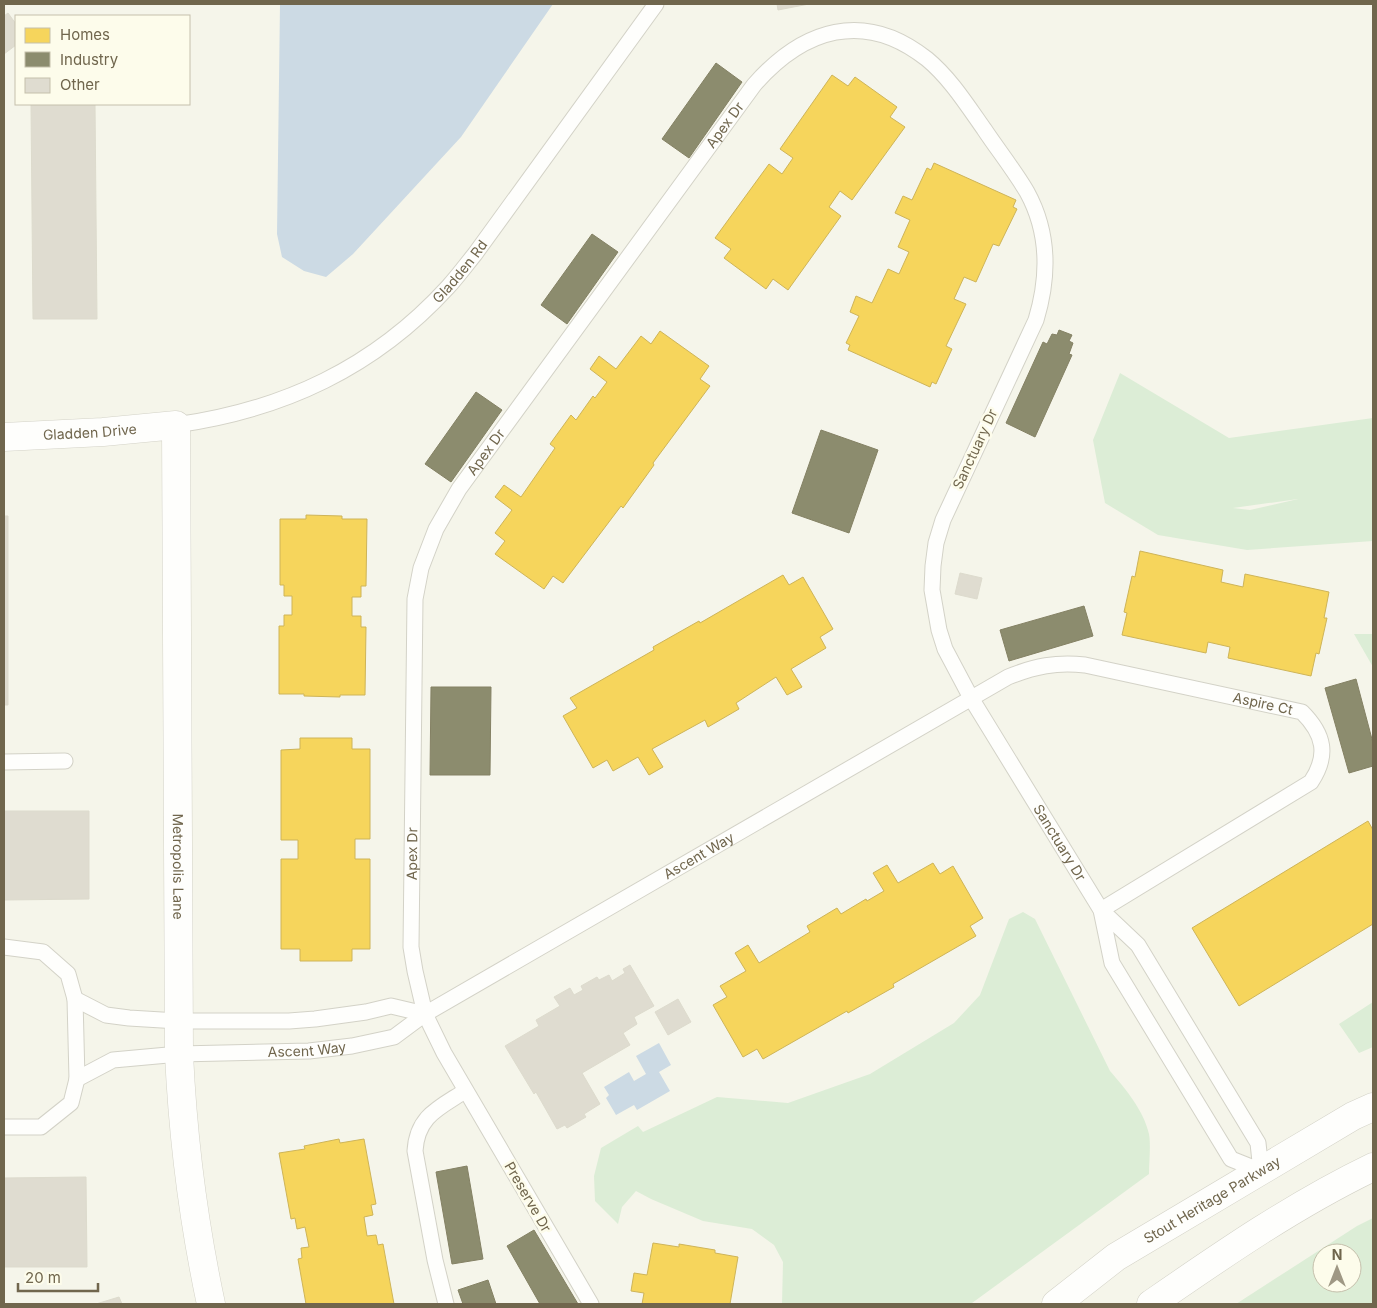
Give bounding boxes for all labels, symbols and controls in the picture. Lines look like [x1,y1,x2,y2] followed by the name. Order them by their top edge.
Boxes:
[15,15,190,105] legend
[60,25,110,44] text: Homes
[60,50,119,69] text: Industry
[60,75,100,94] text: Other
[702,98,747,151] street label: Apex Dr
[429,236,490,306] street label: Gladden Rd
[949,406,1001,492] street label: Sanctuary Dr
[42,420,138,443] street label: Gladden Drive
[463,425,508,478] street label: Apex Dr
[1231,688,1295,718] street label: Aspire Ct
[1030,801,1090,884] street label: Sanctuary Dr
[170,813,187,920] street label: Metropolis Lane
[403,827,420,880] street label: Apex Dr
[660,828,737,882] street label: Ascent Way
[267,1038,347,1060] street label: Ascent Way
[1140,1152,1283,1247] street label: Stout Heritage Parkway
[502,1159,555,1235] street label: Preserve Dr
[1312,1243,1362,1293] north arrow
[1332,1246,1342,1263] text: N
[18,1260,98,1292] scale bar
[25,1268,61,1287] text: 20 m

